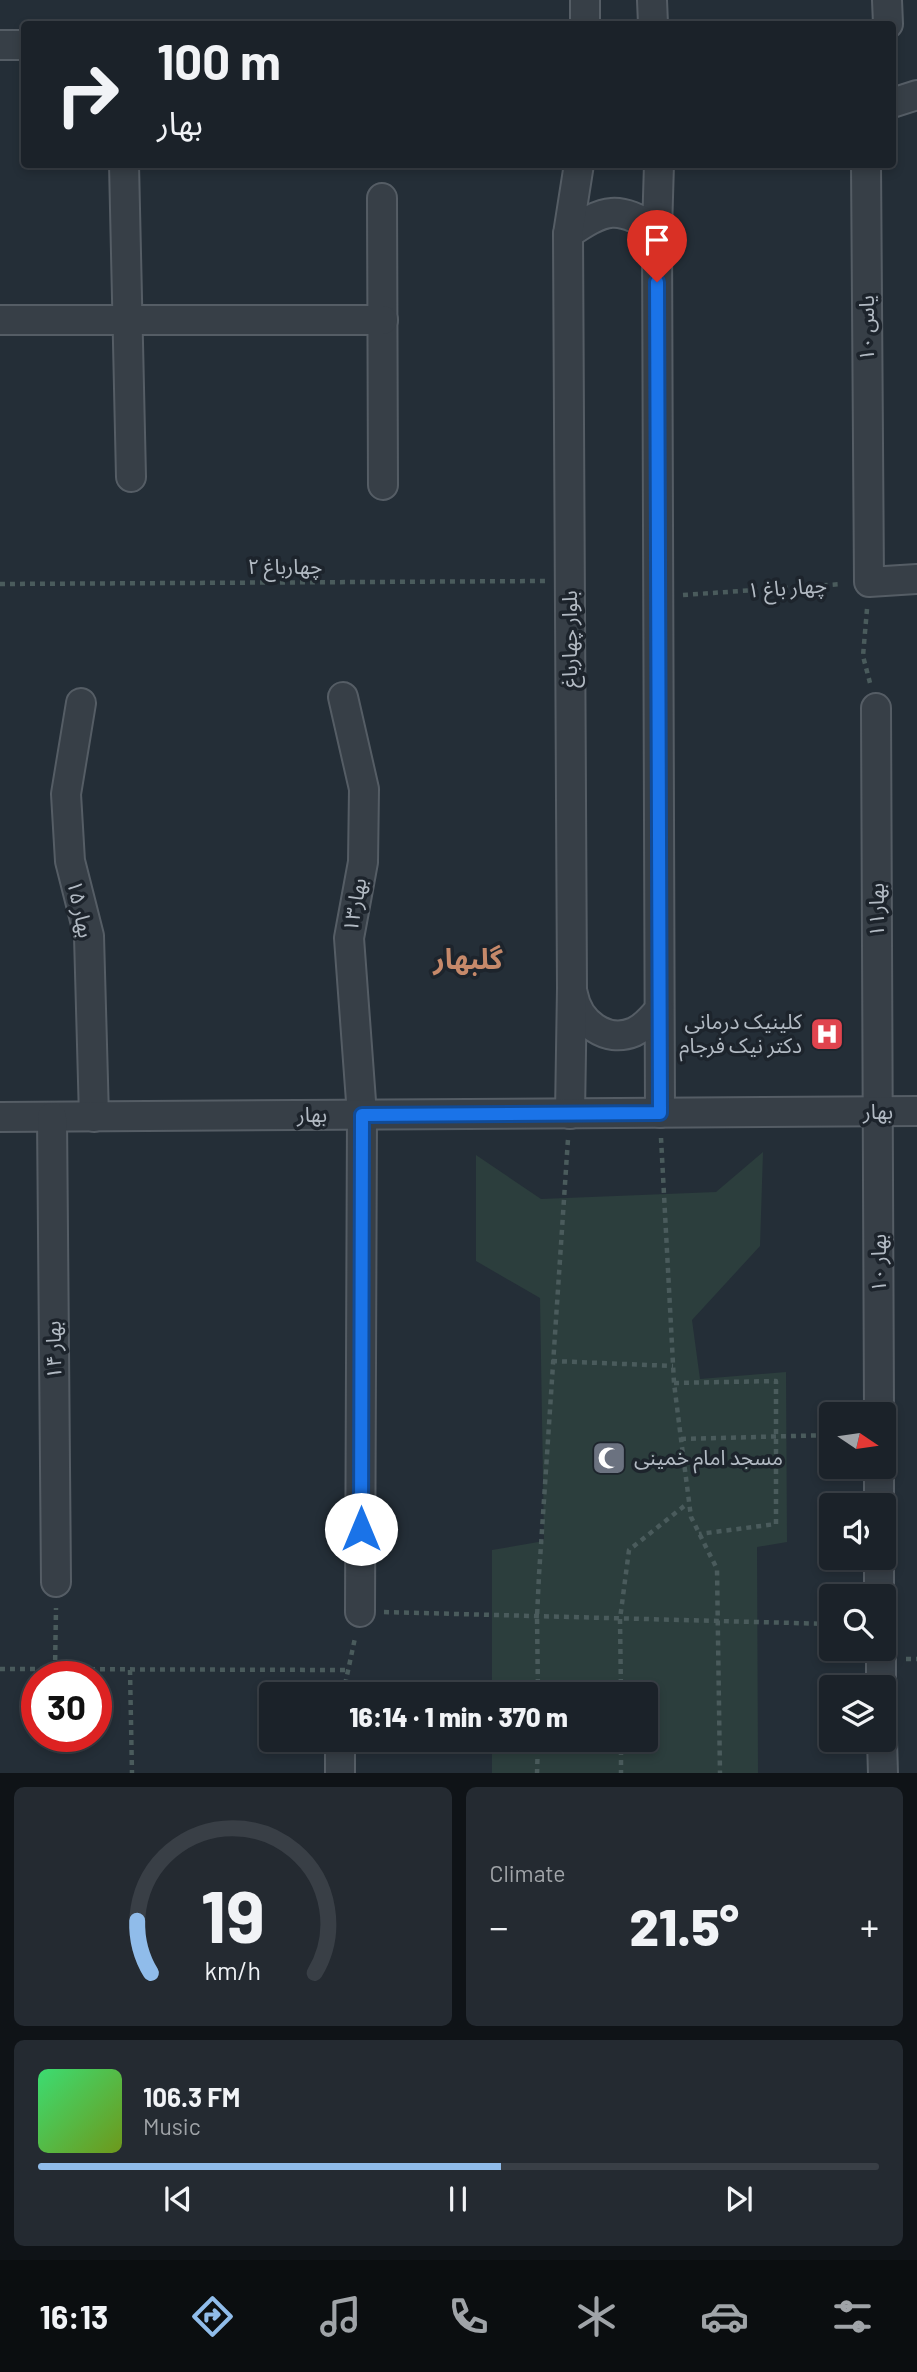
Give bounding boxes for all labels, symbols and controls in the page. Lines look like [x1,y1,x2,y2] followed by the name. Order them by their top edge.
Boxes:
[157,31,281,90] text: 100 m
[42,49,133,140] icon: right
[157,103,203,141] text: بهار
[627,210,687,282] pin
[638,221,676,259] icon: arrive
[853,295,879,361] street label: یاس ۱۰
[248,553,322,582] street label: چهارباغ ۲
[746,571,828,606] street label: چهار باغ ۱
[556,590,585,688] street label: بلوار چهارباغ
[337,876,372,934] street label: بهار۱۳
[62,878,100,940] street label: بهار ۱۵
[863,883,889,937] street label: بهار۱۱
[432,941,503,976] district label: گلبهار
[679,1008,802,1062] place label: کلینیک درمانی دکتر نیک فرجام
[808,1015,846,1053] hospital icon: کلینیک درمانی دکتر نیک فرجام
[862,1098,893,1124] street label: بهار
[296,1101,327,1127] street label: بهار
[865,1234,891,1292] street label: بهار ۱۰
[39,1321,67,1379] street label: بهار ۱۴
[819,1402,896,1479] north arrow
[819,1402,896,1752] map controls
[590,1439,628,1477] mosque icon: مسجد امام خمینی
[634,1444,783,1474] place label: مسجد امام خمینی
[324,1492,398,1566] position arrow
[819,1493,896,1570] button: sound
[819,1584,896,1661] button: search
[21,1661,112,1752] speed limit sign: 30
[819,1675,896,1752] button: layers
[349,1701,568,1732] text: 16:14 · 1 min · 370 m
[490,1859,566,1887] text: Climate
[201,1870,265,1958] text: 19
[629,1894,739,1956] text: 21.5°
[490,1903,509,1949] text: −
[860,1903,879,1949] text: +
[204,1954,261,1984] text: km/h
[143,2081,240,2112] text: 106.3 FM
[143,2112,201,2140] text: Music
[159,2180,197,2218] icon: previous
[439,2180,477,2218] icon: pause
[720,2180,758,2218] icon: next
[188,2292,237,2341] icon: directions
[316,2292,365,2341] icon: music
[444,2292,493,2341] icon: phone
[572,2292,621,2341] icon: climate
[700,2292,749,2341] icon: car
[828,2292,877,2341] icon: filters
[40,2297,108,2335] text: 16:13

